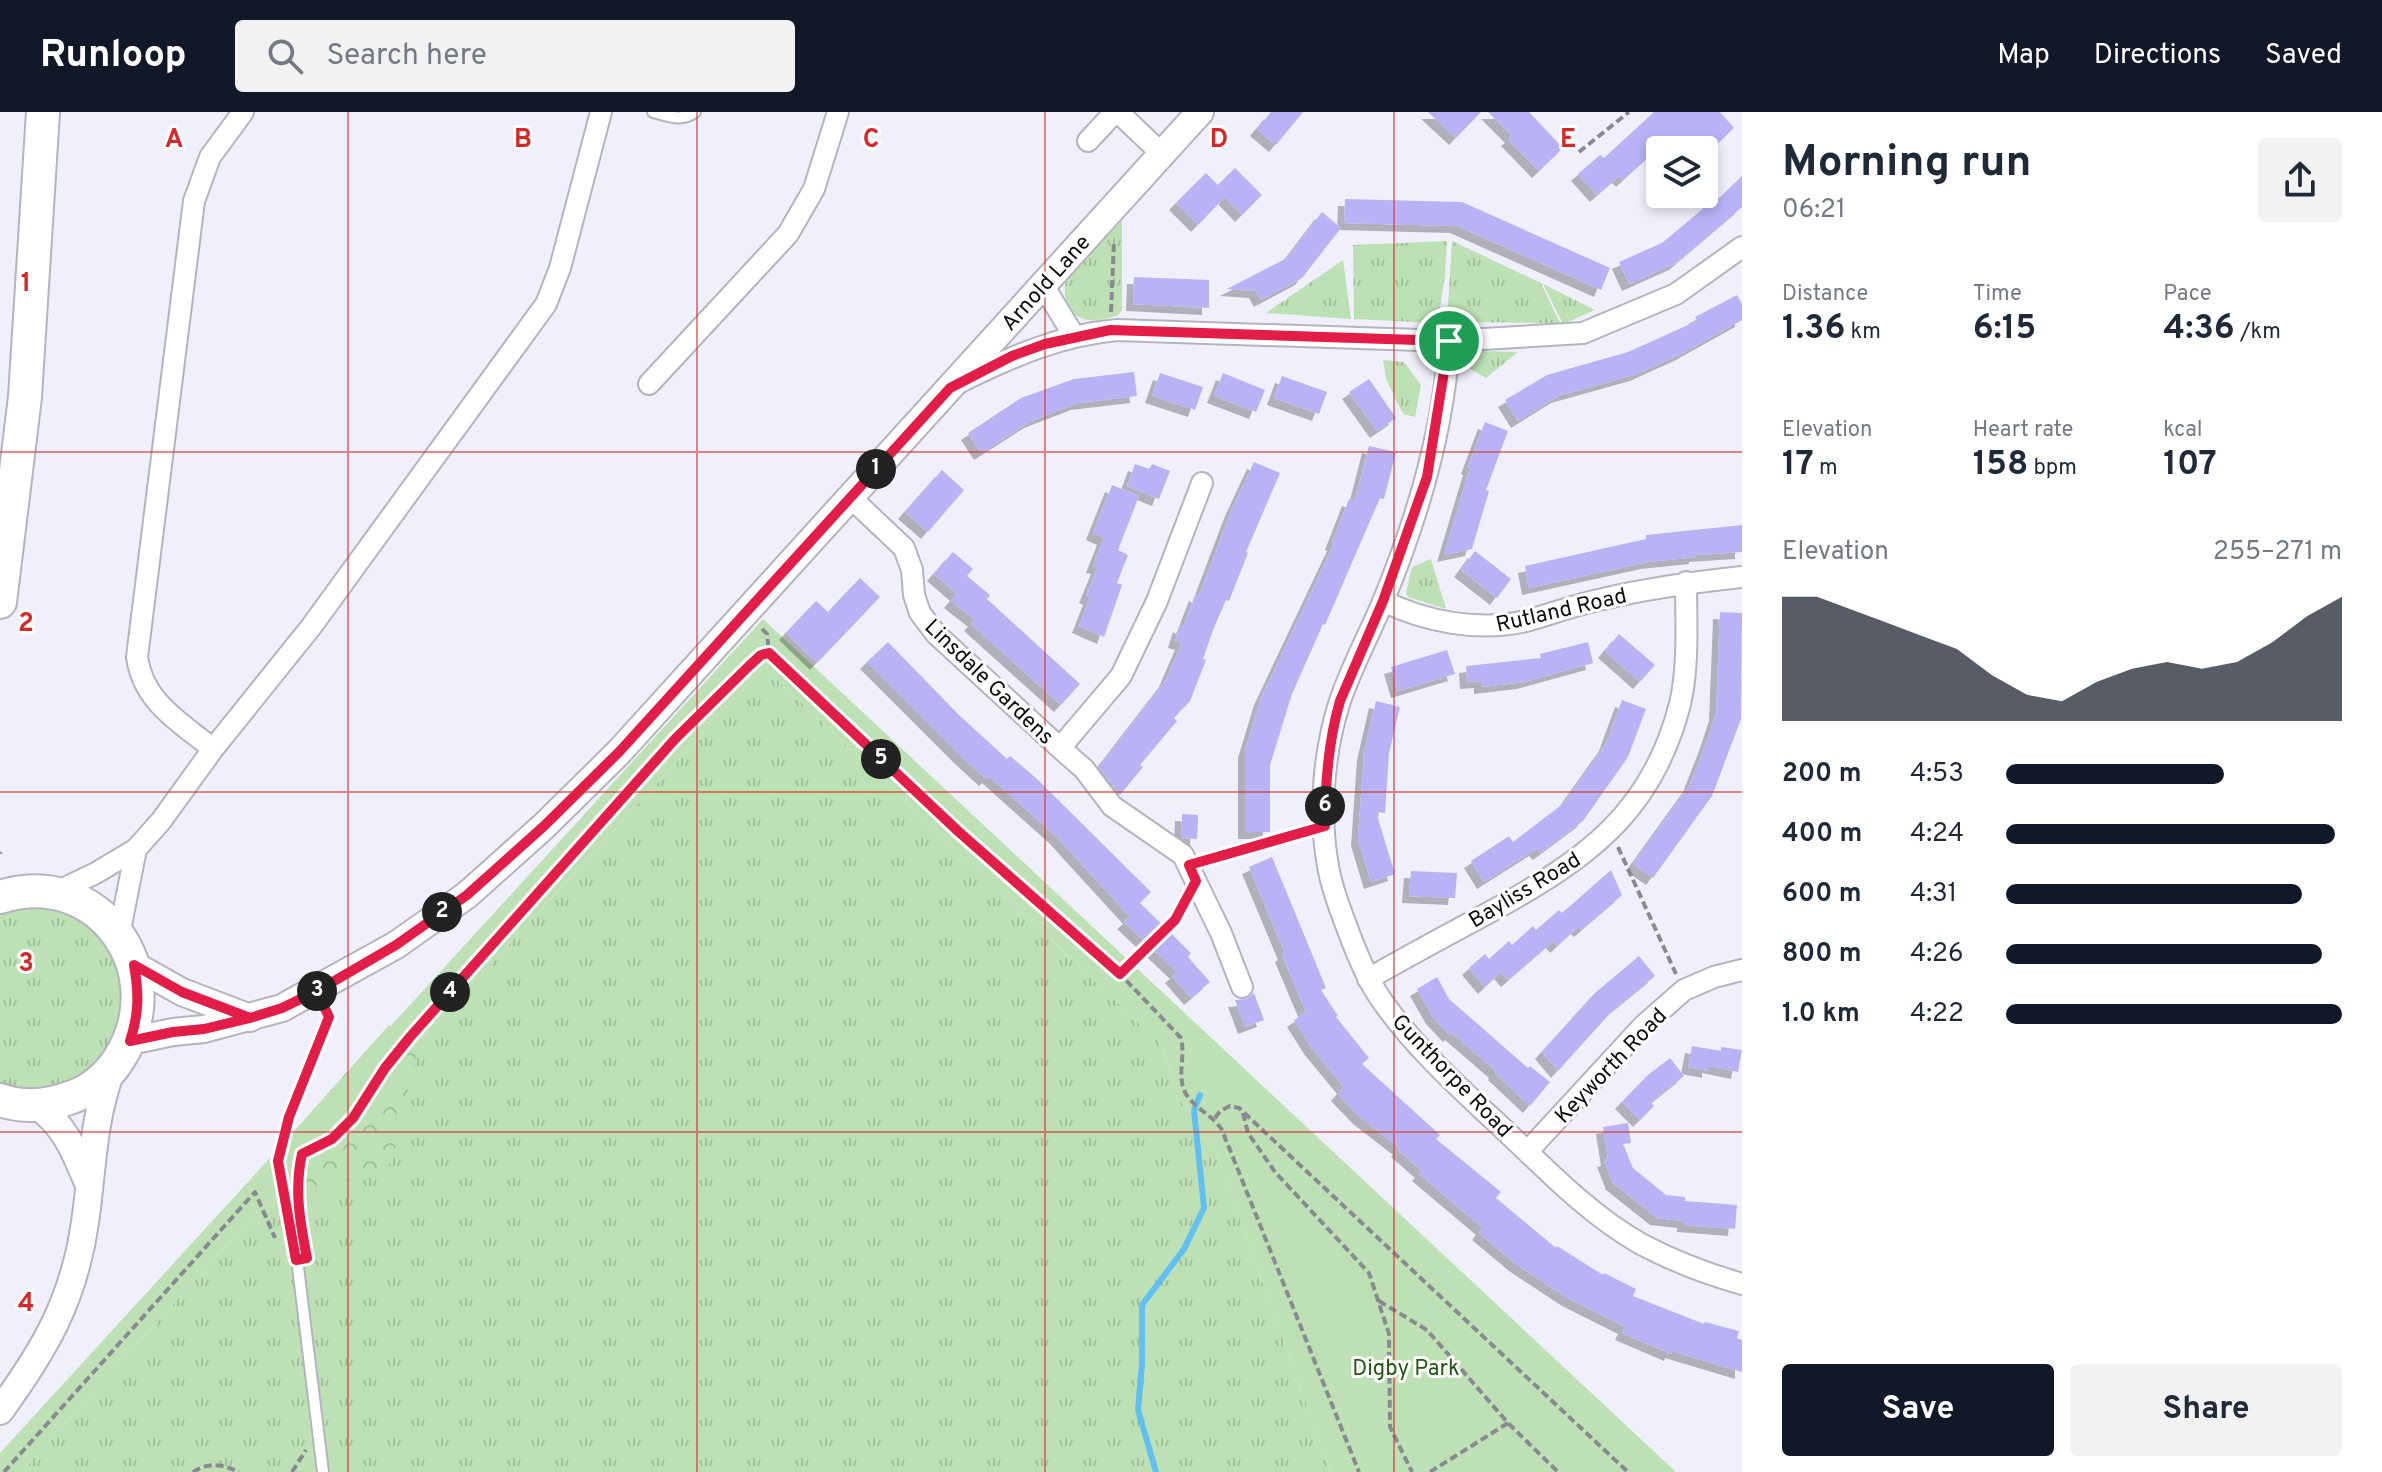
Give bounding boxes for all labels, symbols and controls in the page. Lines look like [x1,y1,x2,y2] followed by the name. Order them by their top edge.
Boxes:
[235,20,795,92] search box
[40,32,187,81] text: Runloop
[263,34,307,78] icon: search
[327,38,487,75] text: Search here
[1997,38,2050,74] text: Map
[2094,38,2221,74] text: Directions
[2265,38,2342,74] text: Saved
[165,124,183,157] text: A
[514,124,532,157] text: B
[863,124,879,157] text: C
[1210,124,1228,157] text: D
[1560,124,1576,157] text: E
[1646,136,1718,208] map controls
[1646,136,1718,208] button: layers
[1782,136,2032,192] text: Morning run
[2258,138,2342,222] button: share
[1782,194,1846,227] text: 06:21
[997,230,1097,337] street label: Arnold Lane
[21,268,31,301] text: 1
[1782,281,1868,308] text: Distance
[1973,281,2022,308] text: Time
[2163,281,2212,308] text: Pace
[1415,307,1483,375] pin
[1782,308,1845,351] text: 1.36
[1973,308,2036,351] text: 6:15
[2163,308,2235,351] text: 4:36
[1427,319,1471,363] icon: arrive
[1845,319,1881,346] text: km
[2235,319,2281,346] text: /km
[1782,417,1872,444] text: Elevation
[1973,417,2073,444] text: Heart rate
[2163,417,2202,444] text: kcal
[1782,444,1814,487] text: 17
[1973,444,2028,487] text: 158
[2163,444,2217,487] text: 107
[856,449,896,489] pin: 1
[872,455,880,482] text: 1
[1814,455,1838,482] text: m
[2028,455,2077,482] text: bpm
[1782,536,1889,569] text: Elevation
[2213,536,2342,569] text: 255–271 m
[1494,583,1630,640] street label: Rutland Road
[18,608,34,641] text: 2
[918,614,1058,751] street label: Linsdale Gardens
[861,739,901,779] pin: 5
[874,745,888,772] text: 5
[1782,758,1861,791] text: 200 m
[1910,758,1964,791] text: 4:53
[1305,786,1345,826] pin: 6
[1318,792,1332,819] text: 6
[1782,818,1862,851] text: 400 m
[1910,818,1964,851] text: 4:24
[1464,847,1586,935] street label: Bayliss Road
[1782,878,1862,911] text: 600 m
[1910,878,1957,911] text: 4:31
[422,892,462,932] pin: 2
[435,898,449,925] text: 2
[1782,938,1862,971] text: 800 m
[1910,938,1963,971] text: 4:26
[18,948,34,981] text: 3
[297,971,337,1011] pin: 3
[430,972,470,1012] pin: 4
[310,977,324,1004] text: 3
[443,978,457,1005] text: 4
[1782,998,1860,1031] text: 1.0 km
[1910,998,1964,1031] text: 4:22
[1550,1003,1674,1130] street label: Keyworth Road
[1385,1009,1517,1144] street label: Gunthorpe Road
[18,1288,34,1321] text: 4
[1352,1356,1460,1383] park label: Digby Park
[1782,1364,2054,1456] button: Save
[2070,1364,2342,1456] button: Share

